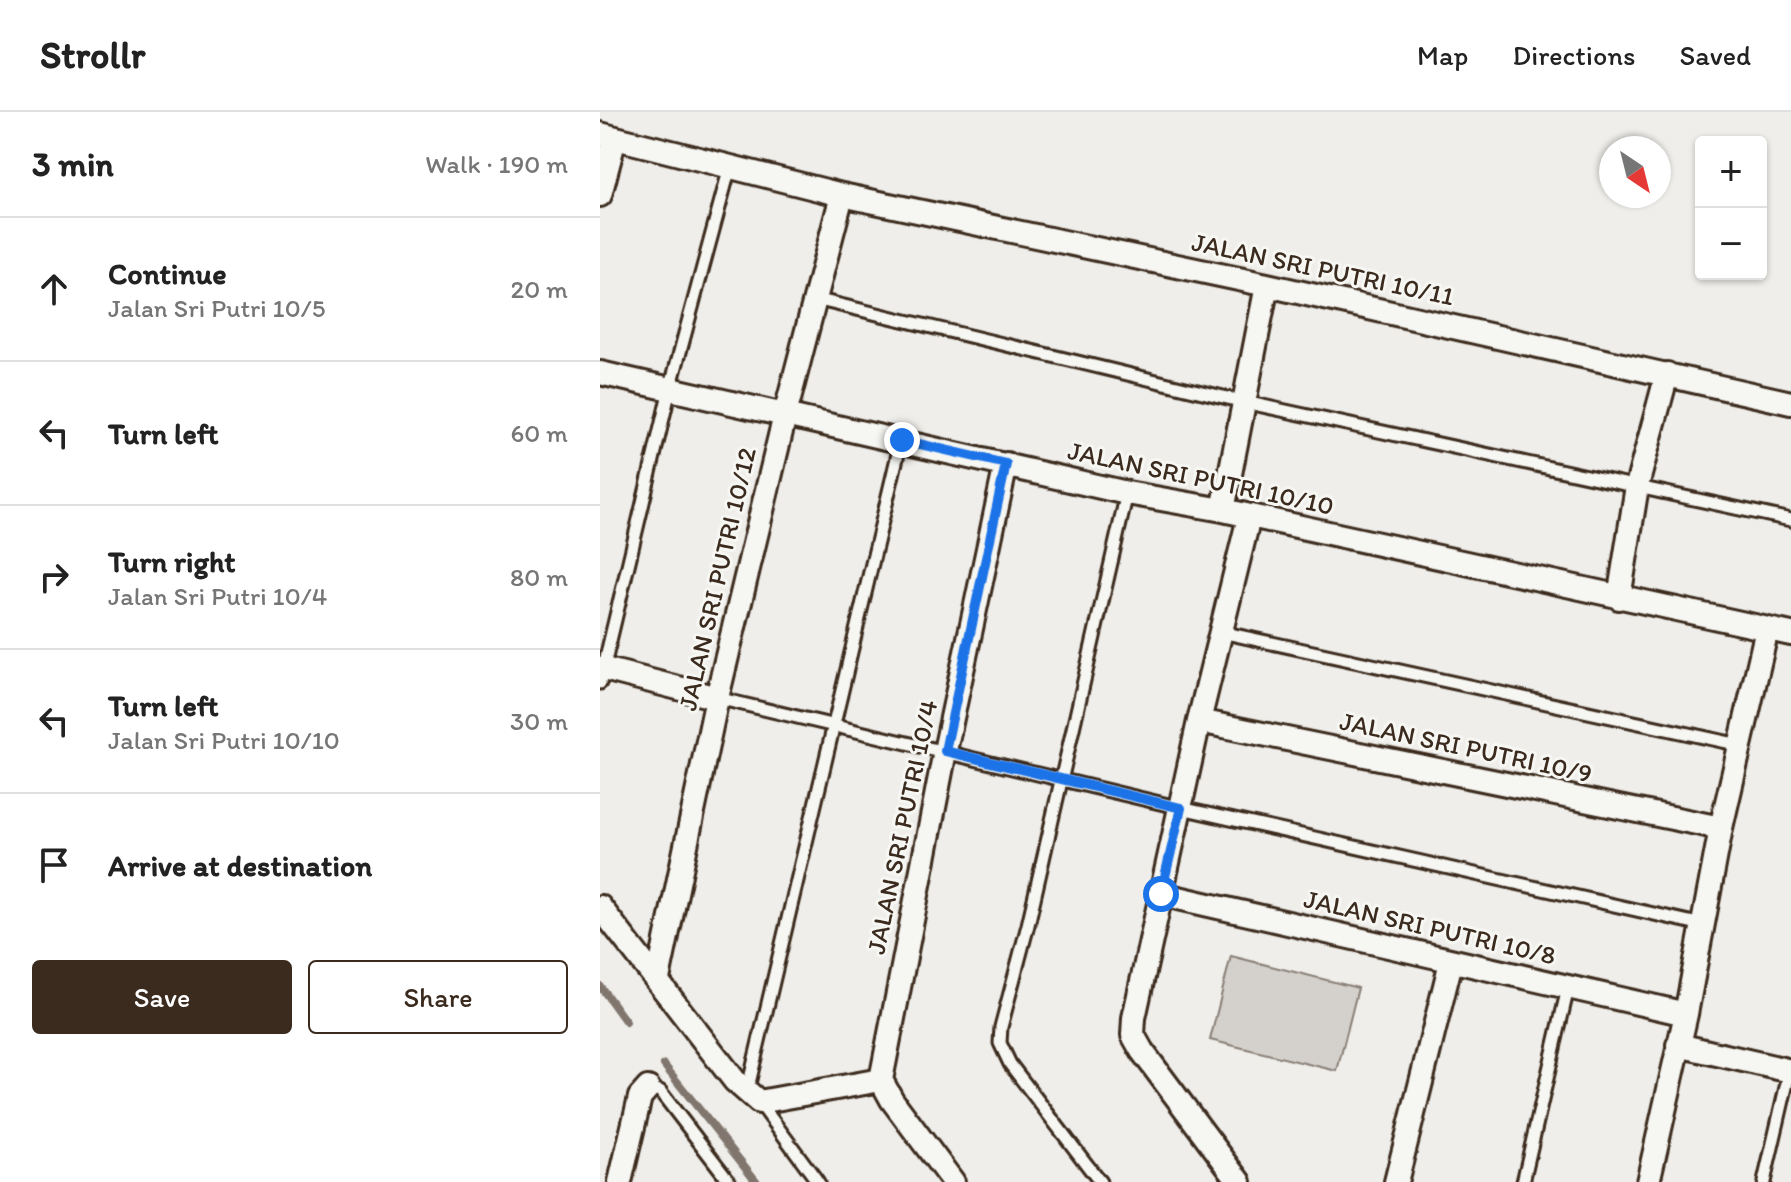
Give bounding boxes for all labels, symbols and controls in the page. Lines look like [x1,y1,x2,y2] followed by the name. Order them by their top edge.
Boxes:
[40,32,145,78] text: Strollr
[1417,38,1468,72] text: Map
[1512,38,1636,72] text: Directions
[1680,38,1751,72] text: Saved
[1599,136,1671,208] north arrow
[1695,136,1767,280] map controls
[1695,136,1767,208] button: +
[32,144,114,185] text: 3 min
[425,148,568,180] text: Walk · 190 m
[1695,208,1767,280] button: −
[1189,226,1457,312] street label: JALAN SRI PUTRI 10/11
[108,255,227,292] text: Continue
[32,267,76,311] icon: ahead
[511,273,568,305] text: 20 m
[108,292,325,324] text: Jalan Sri Putri 10/5
[32,411,76,455] icon: left
[108,415,219,452] text: Turn left
[511,417,568,449] text: 60 m
[884,422,920,458] route end
[1065,434,1337,522] street label: JALAN SRI PUTRI 10/10
[671,444,763,714] street label: JALAN SRI PUTRI 10/12
[108,543,236,580] text: Turn right
[32,555,76,599] icon: right
[510,561,568,593] text: 80 m
[108,580,327,612] text: Jalan Sri Putri 10/4
[108,687,219,724] text: Turn left
[859,697,945,957] street label: JALAN SRI PUTRI 10/4
[32,699,76,743] icon: left
[510,705,568,737] text: 30 m
[1337,705,1595,789] street label: JALAN SRI PUTRI 10/9
[108,724,340,756] text: Jalan Sri Putri 10/10
[32,843,76,887] icon: arrive
[108,847,372,884] text: Arrive at destination
[1143,876,1179,912] route start
[1301,882,1559,972] street label: JALAN SRI PUTRI 10/8
[32,960,292,1034] button: Save
[308,960,568,1034] button: Share

